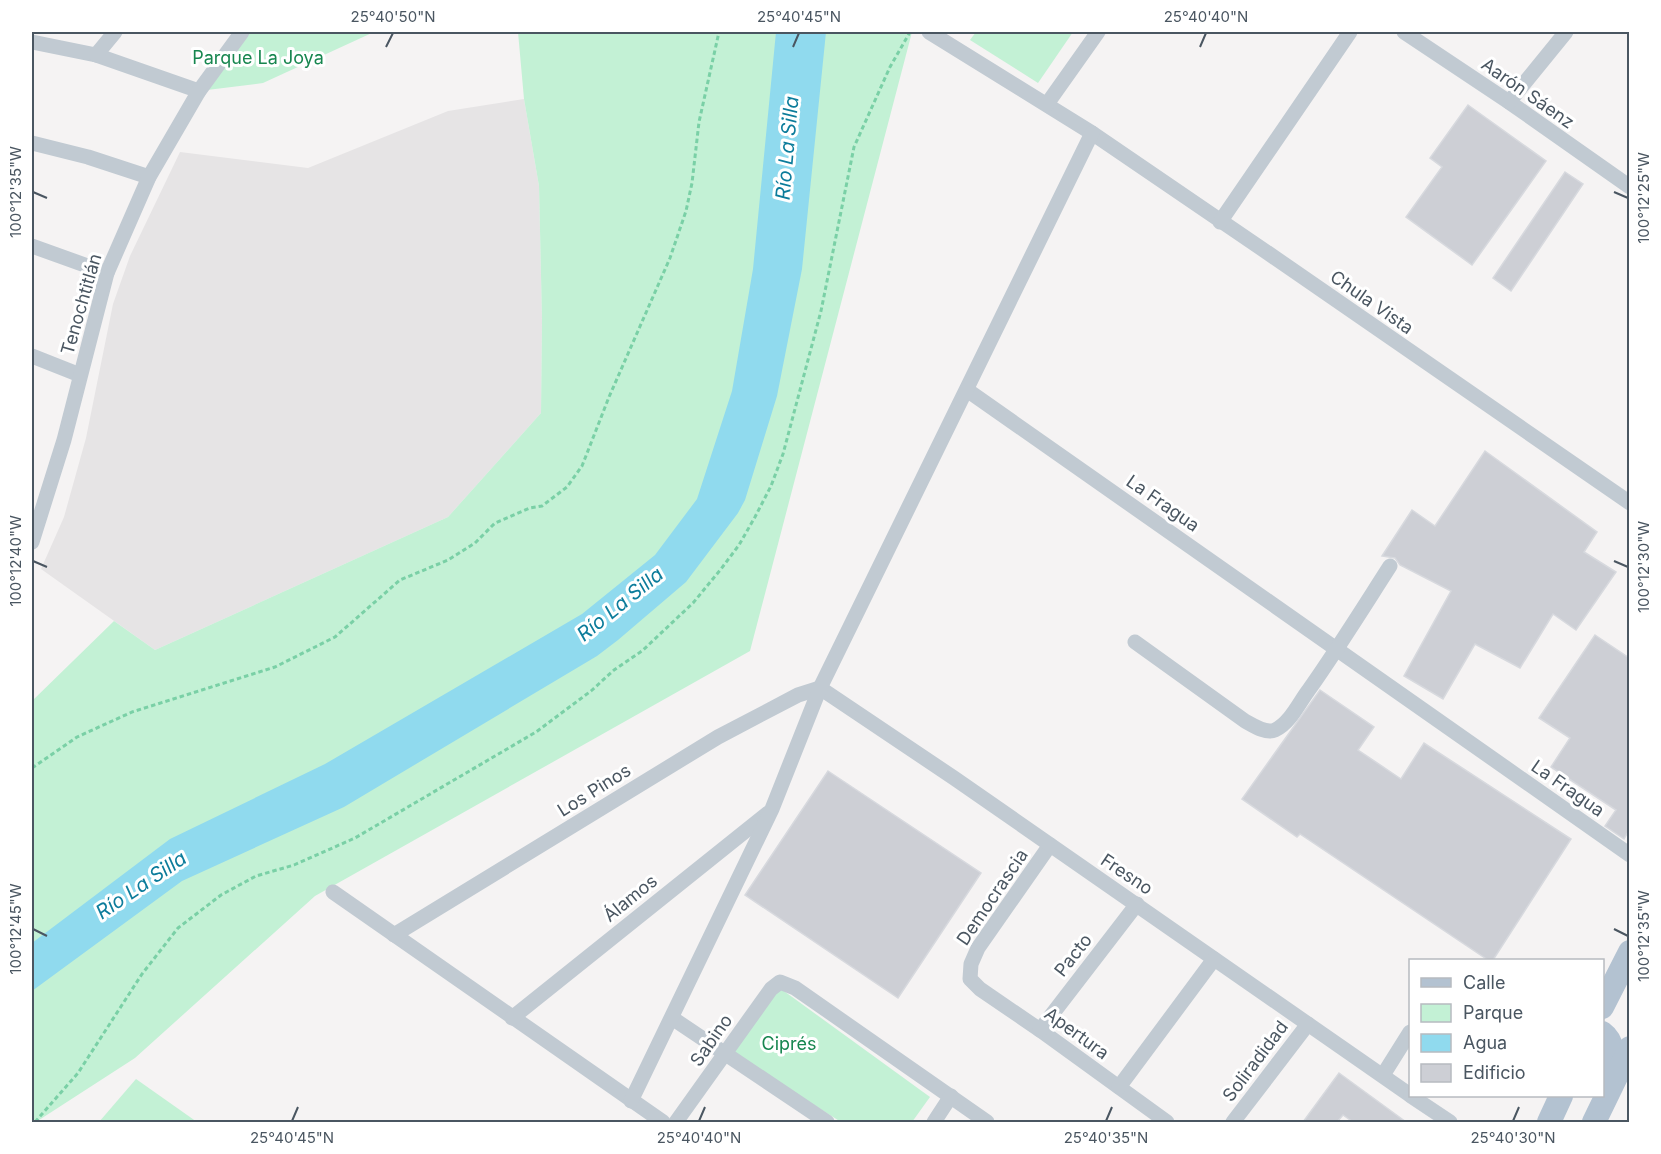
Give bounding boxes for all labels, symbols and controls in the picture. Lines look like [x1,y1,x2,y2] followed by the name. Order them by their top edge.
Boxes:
[351,7,435,26] text: 25°40'50"N
[757,7,841,26] text: 25°40'45"N
[1164,7,1248,26] text: 25°40'40"N
[192,47,324,68] park label: Parque La Joya
[1478,53,1578,133] street label: Aarón Sáenz
[771,95,803,201] water label: Río La Silla
[6,146,25,238] text: 100°12'35"W
[1634,152,1653,244] text: 100°12'25"W
[57,251,105,357] street label: Tenochtitlán
[1327,266,1417,338] street label: Chula Vista
[1123,470,1203,536] street label: La Fragua
[6,515,25,607] text: 100°12'40"W
[1634,521,1653,613] text: 100°12'30"W
[572,562,668,646] water label: Río La Silla
[1528,755,1608,821] street label: La Fragua
[554,759,634,821] street label: Los Pinos
[952,845,1032,949] street label: Democrascia
[91,846,191,924] water label: Río La Silla
[1097,849,1157,899] street label: Fresno
[598,869,661,926] street label: Álamos
[6,883,25,975] text: 100°12'45"W
[1634,890,1653,982] text: 100°12'35"W
[1050,929,1096,981] street label: Pacto
[1409,959,1604,1097] legend
[1463,972,1505,993] text: Calle
[1463,1002,1523,1023] text: Parque
[1041,1003,1113,1063] street label: Apertura
[686,1010,736,1070] street label: Sabino
[1218,1017,1292,1105] street label: Soliradidad
[1463,1032,1507,1053] text: Agua
[761,1033,817,1054] park label: Ciprés
[1463,1062,1526,1083] text: Edificio
[250,1128,334,1147] text: 25°40'45"N
[657,1128,741,1147] text: 25°40'40"N
[1064,1128,1148,1147] text: 25°40'35"N
[1470,1128,1556,1147] text: 25°40'30"N

